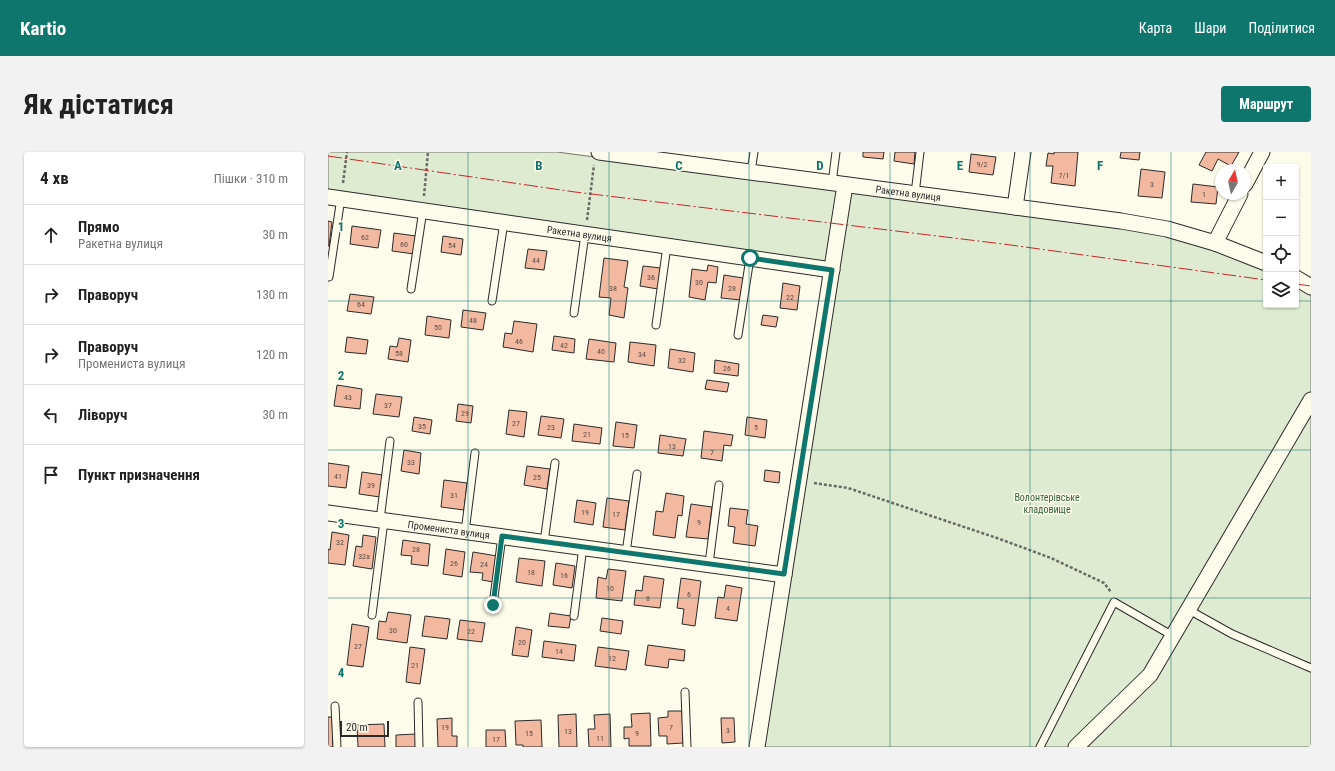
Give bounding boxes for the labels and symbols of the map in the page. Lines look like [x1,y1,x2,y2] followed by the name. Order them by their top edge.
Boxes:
[394,158,402,173] text: A
[535,158,543,173] text: B
[675,158,683,173] text: C
[816,158,824,173] text: D
[957,158,964,173] text: E
[1097,158,1103,173] text: F
[977,160,987,169] house number: 9/2
[1215,164,1251,200] north arrow
[1059,171,1069,180] house number: 7/1
[1150,180,1154,189] house number: 3
[875,184,942,203] street label: Ракетна вулиця
[1202,190,1206,199] house number: 1
[338,219,344,234] text: 1
[546,224,613,244] street label: Ракетна вулиця
[361,233,369,242] house number: 62
[400,240,408,249] house number: 60
[448,241,456,250] house number: 54
[741,249,759,267] route start
[532,256,540,265] house number: 44
[647,273,655,282] house number: 36
[695,278,703,287] house number: 30
[609,284,617,293] house number: 38
[728,284,736,293] house number: 28
[786,293,794,302] house number: 22
[357,300,365,309] house number: 64
[469,316,477,325] house number: 48
[434,323,442,332] house number: 50
[515,337,523,346] house number: 46
[560,341,568,350] house number: 42
[597,347,605,356] house number: 40
[395,349,403,358] house number: 58
[638,350,646,359] house number: 34
[678,356,686,365] house number: 32
[723,364,731,373] house number: 26
[338,368,345,383] text: 2
[344,393,352,402] house number: 43
[384,401,392,410] house number: 37
[461,409,469,418] house number: 29
[512,419,520,428] house number: 27
[418,422,426,431] house number: 35
[547,423,555,432] house number: 23
[754,423,758,432] house number: 5
[583,430,591,439] house number: 21
[621,431,629,440] house number: 15
[668,442,676,451] house number: 13
[710,448,714,457] house number: 7
[407,458,415,467] house number: 33
[334,472,342,481] house number: 41
[533,473,541,482] house number: 25
[367,481,375,490] house number: 39
[450,491,458,500] house number: 31
[1014,492,1080,515] park label: Волонтерівське кладовище
[581,508,589,517] house number: 19
[612,510,620,519] house number: 17
[338,516,344,531] text: 3
[697,518,701,527] house number: 9
[407,519,491,541] street label: Промениста вулиця
[336,538,344,547] house number: 32
[412,545,420,554] house number: 28
[358,552,370,561] house number: 32а
[450,559,458,568] house number: 26
[480,560,488,569] house number: 24
[527,568,535,577] house number: 18
[560,571,568,580] house number: 16
[606,584,614,593] house number: 10
[687,590,691,599] house number: 6
[646,594,650,603] house number: 8
[484,596,502,614] route end
[726,604,730,613] house number: 4
[389,626,397,635] house number: 30
[467,627,475,636] house number: 22
[518,638,526,647] house number: 20
[354,642,362,651] house number: 27
[555,647,563,656] house number: 14
[608,654,616,663] house number: 12
[411,661,419,670] house number: 21
[338,665,345,680] text: 4
[340,719,389,738] scale bar
[441,723,449,732] house number: 19
[669,723,673,732] house number: 7
[726,726,730,735] house number: 3
[564,727,572,736] house number: 13
[525,729,533,738] house number: 15
[635,729,639,738] house number: 9
[596,734,604,743] house number: 11
[492,735,500,744] house number: 17

